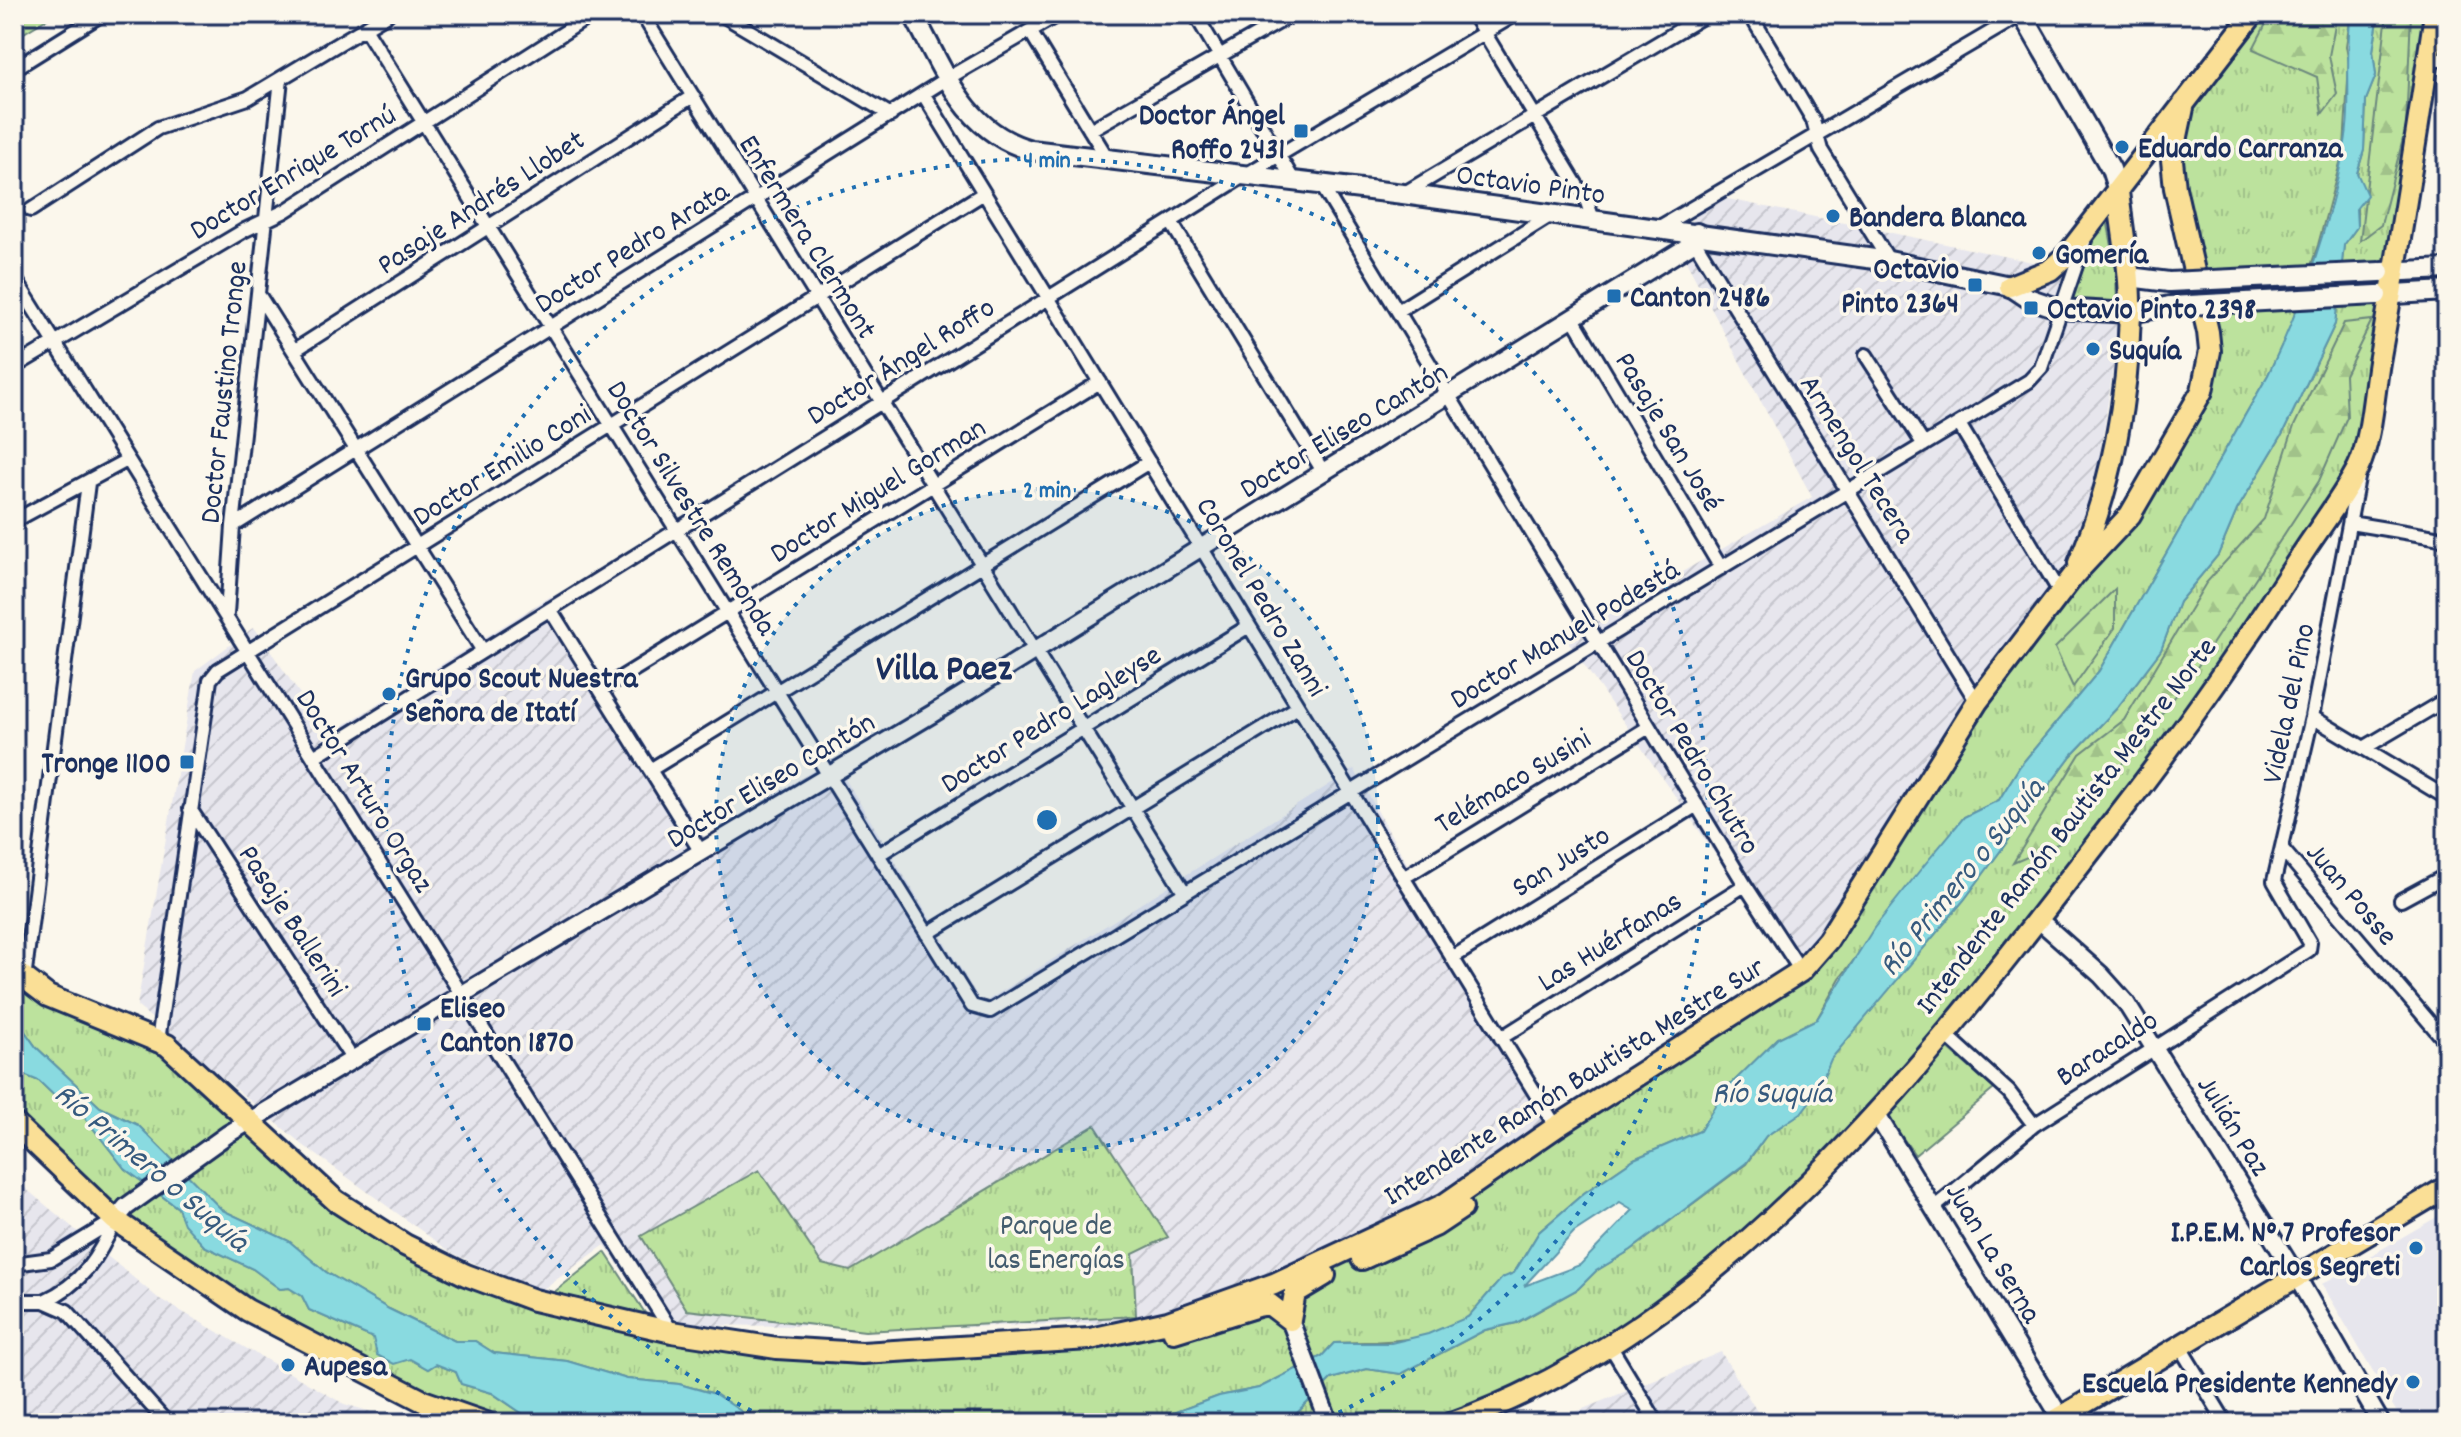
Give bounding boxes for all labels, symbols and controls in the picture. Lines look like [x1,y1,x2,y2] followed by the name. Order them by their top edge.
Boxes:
[183,96,406,254] street label: Doctor Enrique Tornú
[1139,97,1286,174] place label: Doctor Ángel Roffo 2431
[370,121,595,288] street label: Pasaje Andrés Llobet
[1292,122,1310,140] marker: Doctor Ángel Roffo 2431
[725,128,885,349] street label: Enfermera Clermont
[2138,130,2344,173] place label: Eduardo Carranza
[2113,138,2131,156] marker: Eduardo Carranza
[1023,145,1071,179] text: 4 min
[1453,156,1608,219] street label: Octavio Pinto
[528,172,740,327] street label: Doctor Pedro Arata
[1849,199,2027,242] place label: Bandera Blanca
[1824,207,1842,225] marker: Bandera Blanca
[2055,236,2149,279] place label: Gomería
[2030,244,2048,262] marker: Gomería
[1841,251,1959,328] place label: Octavio Pinto 2364
[191,259,262,526] street label: Doctor Faustino Tronge
[1966,276,1984,294] marker: Octavio Pinto 2364
[1630,279,1770,322] place label: Canton 2486
[1605,287,1623,305] marker: Canton 2486
[800,289,1005,439] street label: Doctor Ángel Roffo
[2047,291,2256,334] place label: Octavio Pinto 2398
[2022,299,2040,317] marker: Octavio Pinto 2398
[2109,332,2182,375] place label: Suquía
[2084,340,2102,358] marker: Suquía
[1601,345,1731,522] street label: Pasaje San José
[1233,353,1458,512] street label: Doctor Eliseo Cantón
[1786,368,1925,554] street label: Armengol Tecera
[593,374,786,646] street label: Doctor Silvestre Remonda
[406,396,601,540] street label: Doctor Emilio Coni
[763,409,996,577] street label: Doctor Miguel Gorman
[1023,475,1071,509] text: 2 min
[1182,490,1336,706] street label: Coronel Pedro Zanni
[1443,551,1690,723] street label: Doctor Manuel Podestá
[2253,620,2329,788] street label: Videla del Pino
[1907,630,2230,1026] street label: Intendente Ramón Bautista Mestre Norte
[934,636,1171,807] street label: Doctor Pedro Lagleyse
[1612,643,1768,864] street label: Doctor Pedro Chutro
[876,644,1013,699] district label: Villa Paez
[405,660,639,737] place label: Grupo Scout Nuestra Señora de Itatí
[282,682,443,903] street label: Doctor Arturo Orgaz
[380,685,398,703] marker: Grupo Scout Nuestra Señora de Itatí
[660,703,885,862] street label: Doctor Eliseo Cantón
[1428,720,1601,848] street label: Telémaco Susini
[42,745,171,788] place label: Tronge 1100
[178,753,196,771] marker: Tronge 1100
[1869,769,2060,988] water label: Río Primero o Suquía
[1033,806,1061,834] centre of rings
[1505,817,1620,911] street label: San Justo
[2293,835,2406,957] street label: Juan Posse
[225,838,356,1007] street label: Pasaje Ballerini
[1531,882,1692,1005] street label: Las Huérfanas
[1376,948,1774,1219] street label: Intendente Ramón Bautista Mestre Sur
[440,990,574,1067] place label: Eliseo Canton 1870
[2049,1002,2168,1100] street label: Baracaldo
[415,1015,433,1033] marker: Eliseo Canton 1870
[2183,1069,2279,1186] street label: Julián Paz
[1712,1073,1834,1119] water label: Río Suquía
[42,1074,259,1267] water label: Río Primero o Suquía
[1932,1176,2051,1334] street label: Juan La Serna
[987,1207,1125,1284] park label: Parque de las Energías
[2170,1214,2401,1291] place label: I.P.E.M. N° 7 Profesor Carlos Segreti
[2407,1239,2425,1257] marker: I.P.E.M. N° 7 Profesor Carlos Segreti
[304,1348,388,1391] place label: Aupesa
[279,1356,297,1374] marker: Aupesa
[2082,1365,2399,1408] place label: Escuela Presidente Kennedy
[2404,1373,2422,1391] marker: Escuela Presidente Kennedy

